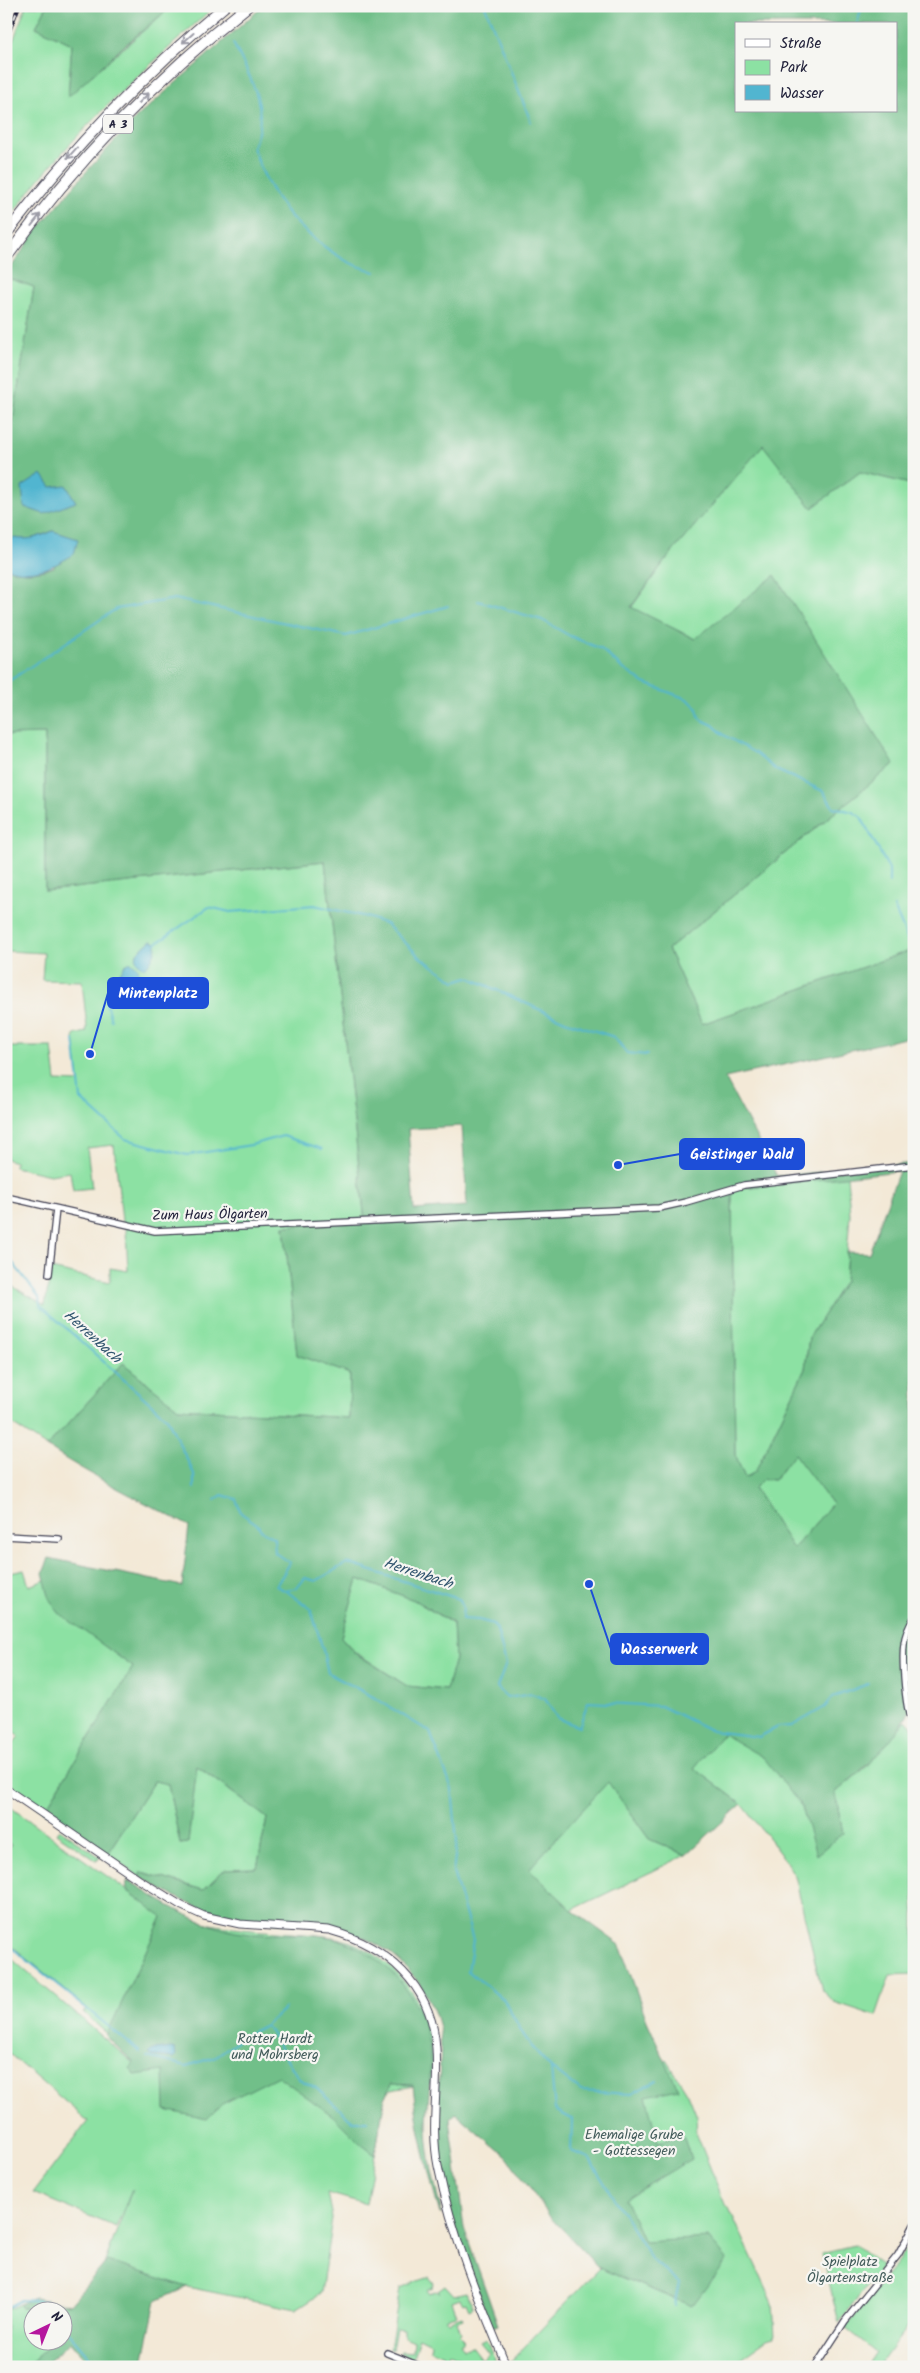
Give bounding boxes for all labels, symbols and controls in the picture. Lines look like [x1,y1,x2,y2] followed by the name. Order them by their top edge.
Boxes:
[735,22,898,112] legend
[181,32,194,44] one-way arrow
[780,32,822,56] text: Straße
[780,56,808,80] text: Park
[780,82,824,106] text: Wasser
[137,93,149,105] one-way arrow
[103,115,133,134] road number: A 3
[67,146,78,159] one-way arrow
[30,213,41,226] one-way arrow
[108,978,208,1008] callout: Mintenplatz
[118,982,198,1006] text: Mintenplatz
[680,1139,804,1169] callout: Geistinger Wald
[690,1143,795,1167] text: Geistinger Wald
[152,1203,268,1227] street label: Zum Haus Ölgarten
[58,1304,128,1371] water label: Herrenbach
[380,1552,457,1597] water label: Herrenbach
[611,1634,708,1664] callout: Wasserwerk
[621,1638,698,1662] text: Wasserwerk
[231,2028,319,2066] park label: Rotter Hardt und Mohrsberg
[585,2124,684,2162] park label: Ehemalige Grube - Gottessegen
[807,2251,894,2289] park label: Spielplatz Ölgartenstraße
[22,2300,72,2350] north arrow
[45,2306,67,2328] text: N

